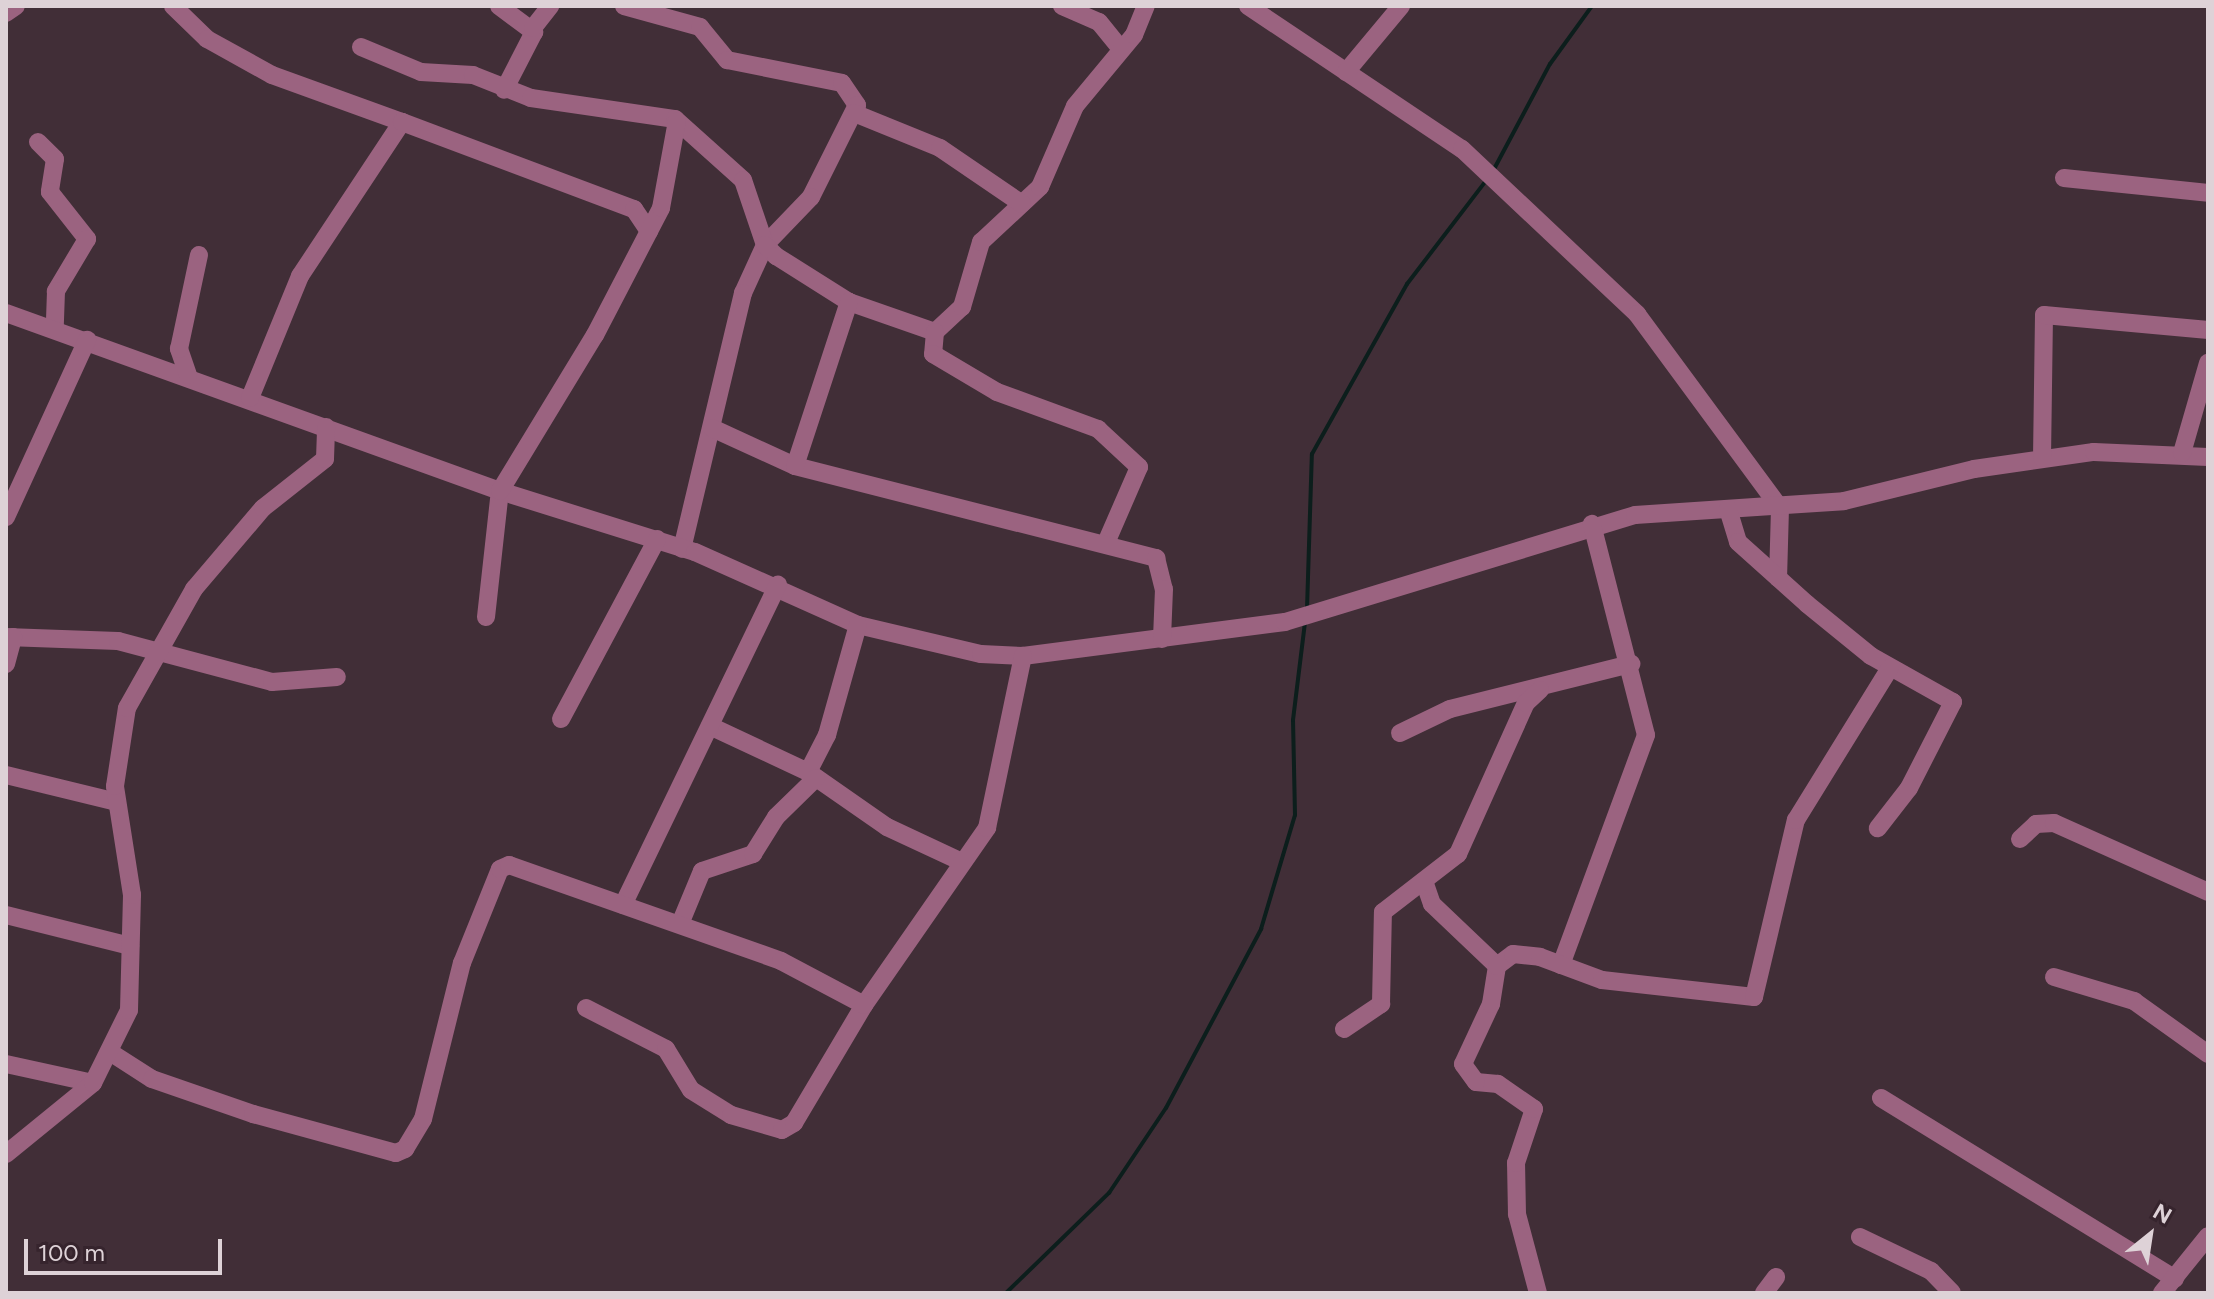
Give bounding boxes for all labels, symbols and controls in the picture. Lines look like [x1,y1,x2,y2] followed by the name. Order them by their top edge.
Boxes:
[2110,1195,2190,1275] north arrow
[2148,1198,2176,1230] text: N
[28,1223,226,1273] scale bar
[38,1238,105,1267] text: 100 m

